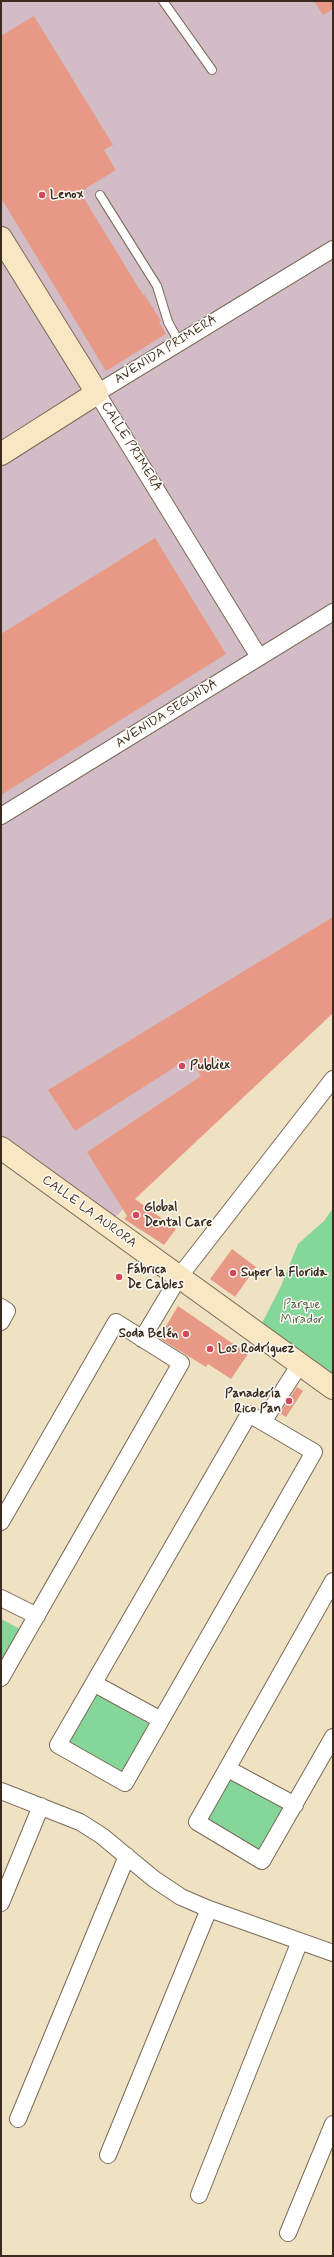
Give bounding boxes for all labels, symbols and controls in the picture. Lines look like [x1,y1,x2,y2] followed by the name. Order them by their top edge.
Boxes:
[50,187,83,203] place label: Lenox
[37,190,47,200] marker: Lenox
[112,312,220,388] street label: AVENIDA PRIMERA
[97,399,165,495] street label: CALLE PRIMERA
[113,676,221,752] street label: AVENIDA SEGUNDA
[190,1058,230,1074] place label: Publiex
[177,1061,187,1071] marker: Publiex
[39,1172,139,1252] street label: CALLE LA AURORA
[144,1200,212,1231] place label: Global Dental Care
[131,1210,141,1220] marker: Global Dental Care
[127,1262,183,1293] place label: Fábrica De Cables
[241,1265,327,1281] place label: Super la Florida
[228,1268,238,1278] marker: Super la Florida
[114,1272,124,1282] marker: Fábrica De Cables
[281,1297,323,1328] park label: Parque Mirador
[119,1326,178,1342] place label: Soda Belén
[181,1329,191,1339] marker: Soda Belén
[218,1341,295,1357] place label: Los Rodríguez
[205,1344,215,1354] marker: Los Rodríguez
[225,1386,281,1417] place label: Panadería Rico Pan
[284,1396,294,1406] marker: Panadería Rico Pan

